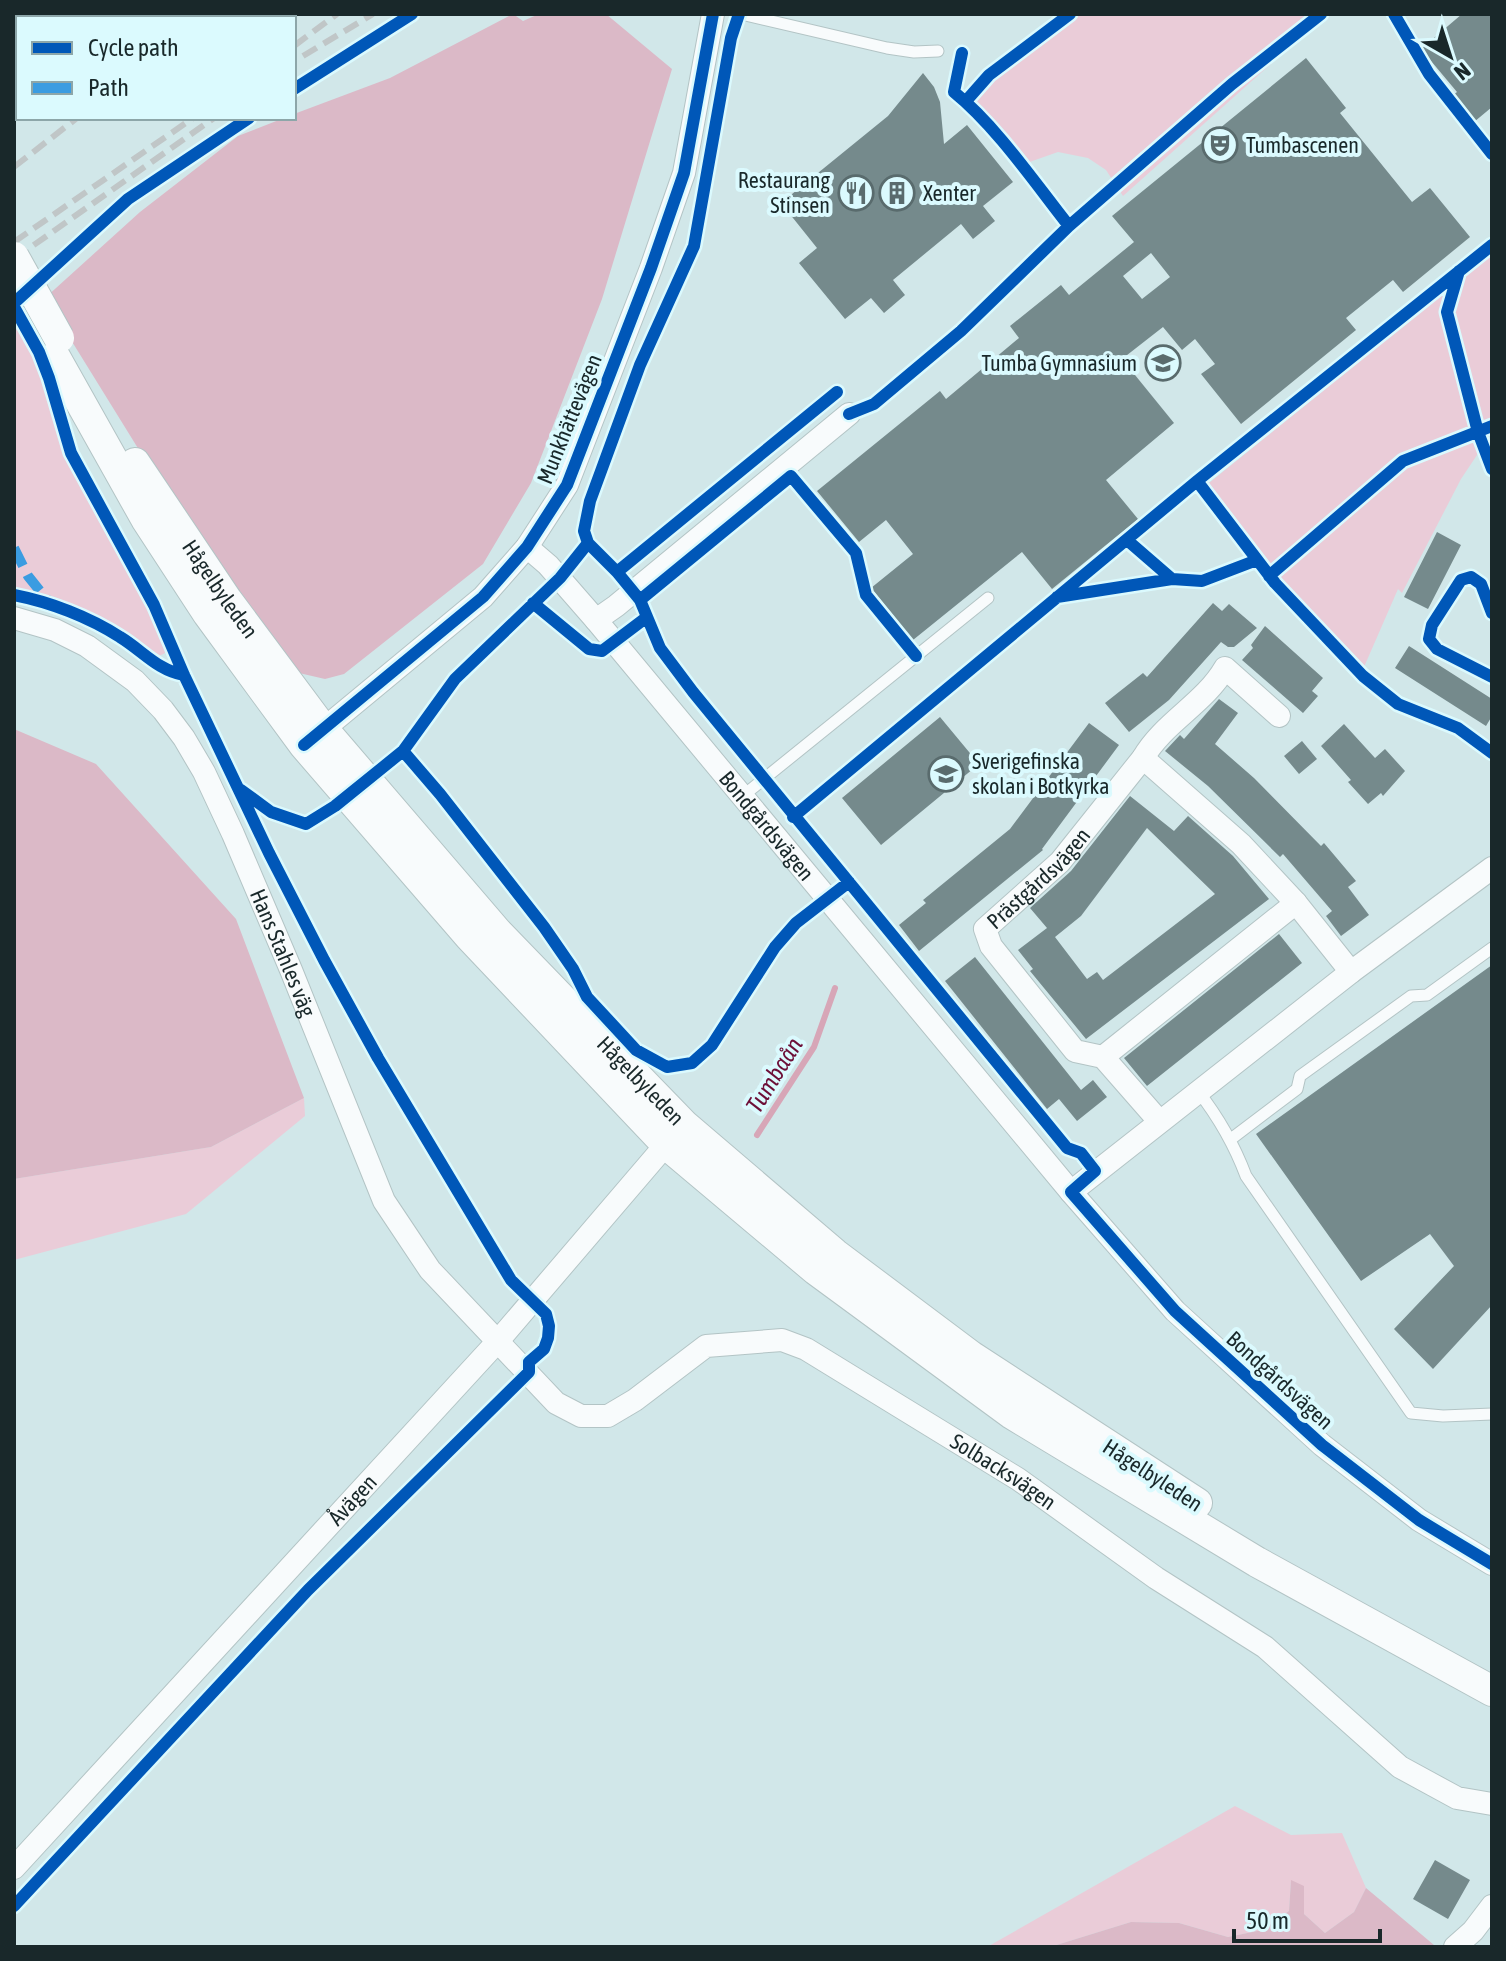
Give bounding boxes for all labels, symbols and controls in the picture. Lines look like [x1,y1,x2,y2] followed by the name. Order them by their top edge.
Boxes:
[16,16,296,120] legend
[1410,16,1490,96] north arrow
[88,34,179,61] text: Cycle path
[1449,57,1476,86] text: N
[88,74,129,101] text: Path
[1201,126,1239,164] theatre icon: Tumbascenen
[1246,132,1359,158] place label: Tumbascenen
[738,167,831,218] place label: Restaurang Stinsen
[837,174,875,212] restaurant icon: Restaurang Stinsen
[878,174,916,212] building icon: Xenter
[923,180,976,206] place label: Xenter
[1144,344,1182,382] school or university icon: Tumba Gymnasium
[531,350,607,488] street label: Munkhättevägen
[982,350,1137,376] place label: Tumba Gymnasium
[177,535,264,643] street label: Hågelbyleden
[972,748,1109,799] place label: Sverigefinska skolan i Botkyrka
[927,755,965,793] school or university icon: Sverigefinska skolan i Botkyrka
[714,766,820,886] street label: Bondgårdsvägen
[981,822,1095,934] street label: Prästgårdsvägen
[245,885,322,1021] street label: Hans Stahles väg
[592,1031,690,1130] street label: Hågelbyleden
[740,1032,808,1118] water label: Tumbaån
[1221,1325,1339,1435] street label: Bondgårdsvägen
[946,1428,1061,1515] street label: Solbacksvägen
[1098,1433,1208,1517] street label: Hågelbyleden
[322,1469,382,1530] street label: Åvägen
[1234,1893,1380,1943] scale bar
[1246,1907,1289,1934] text: 50 m

